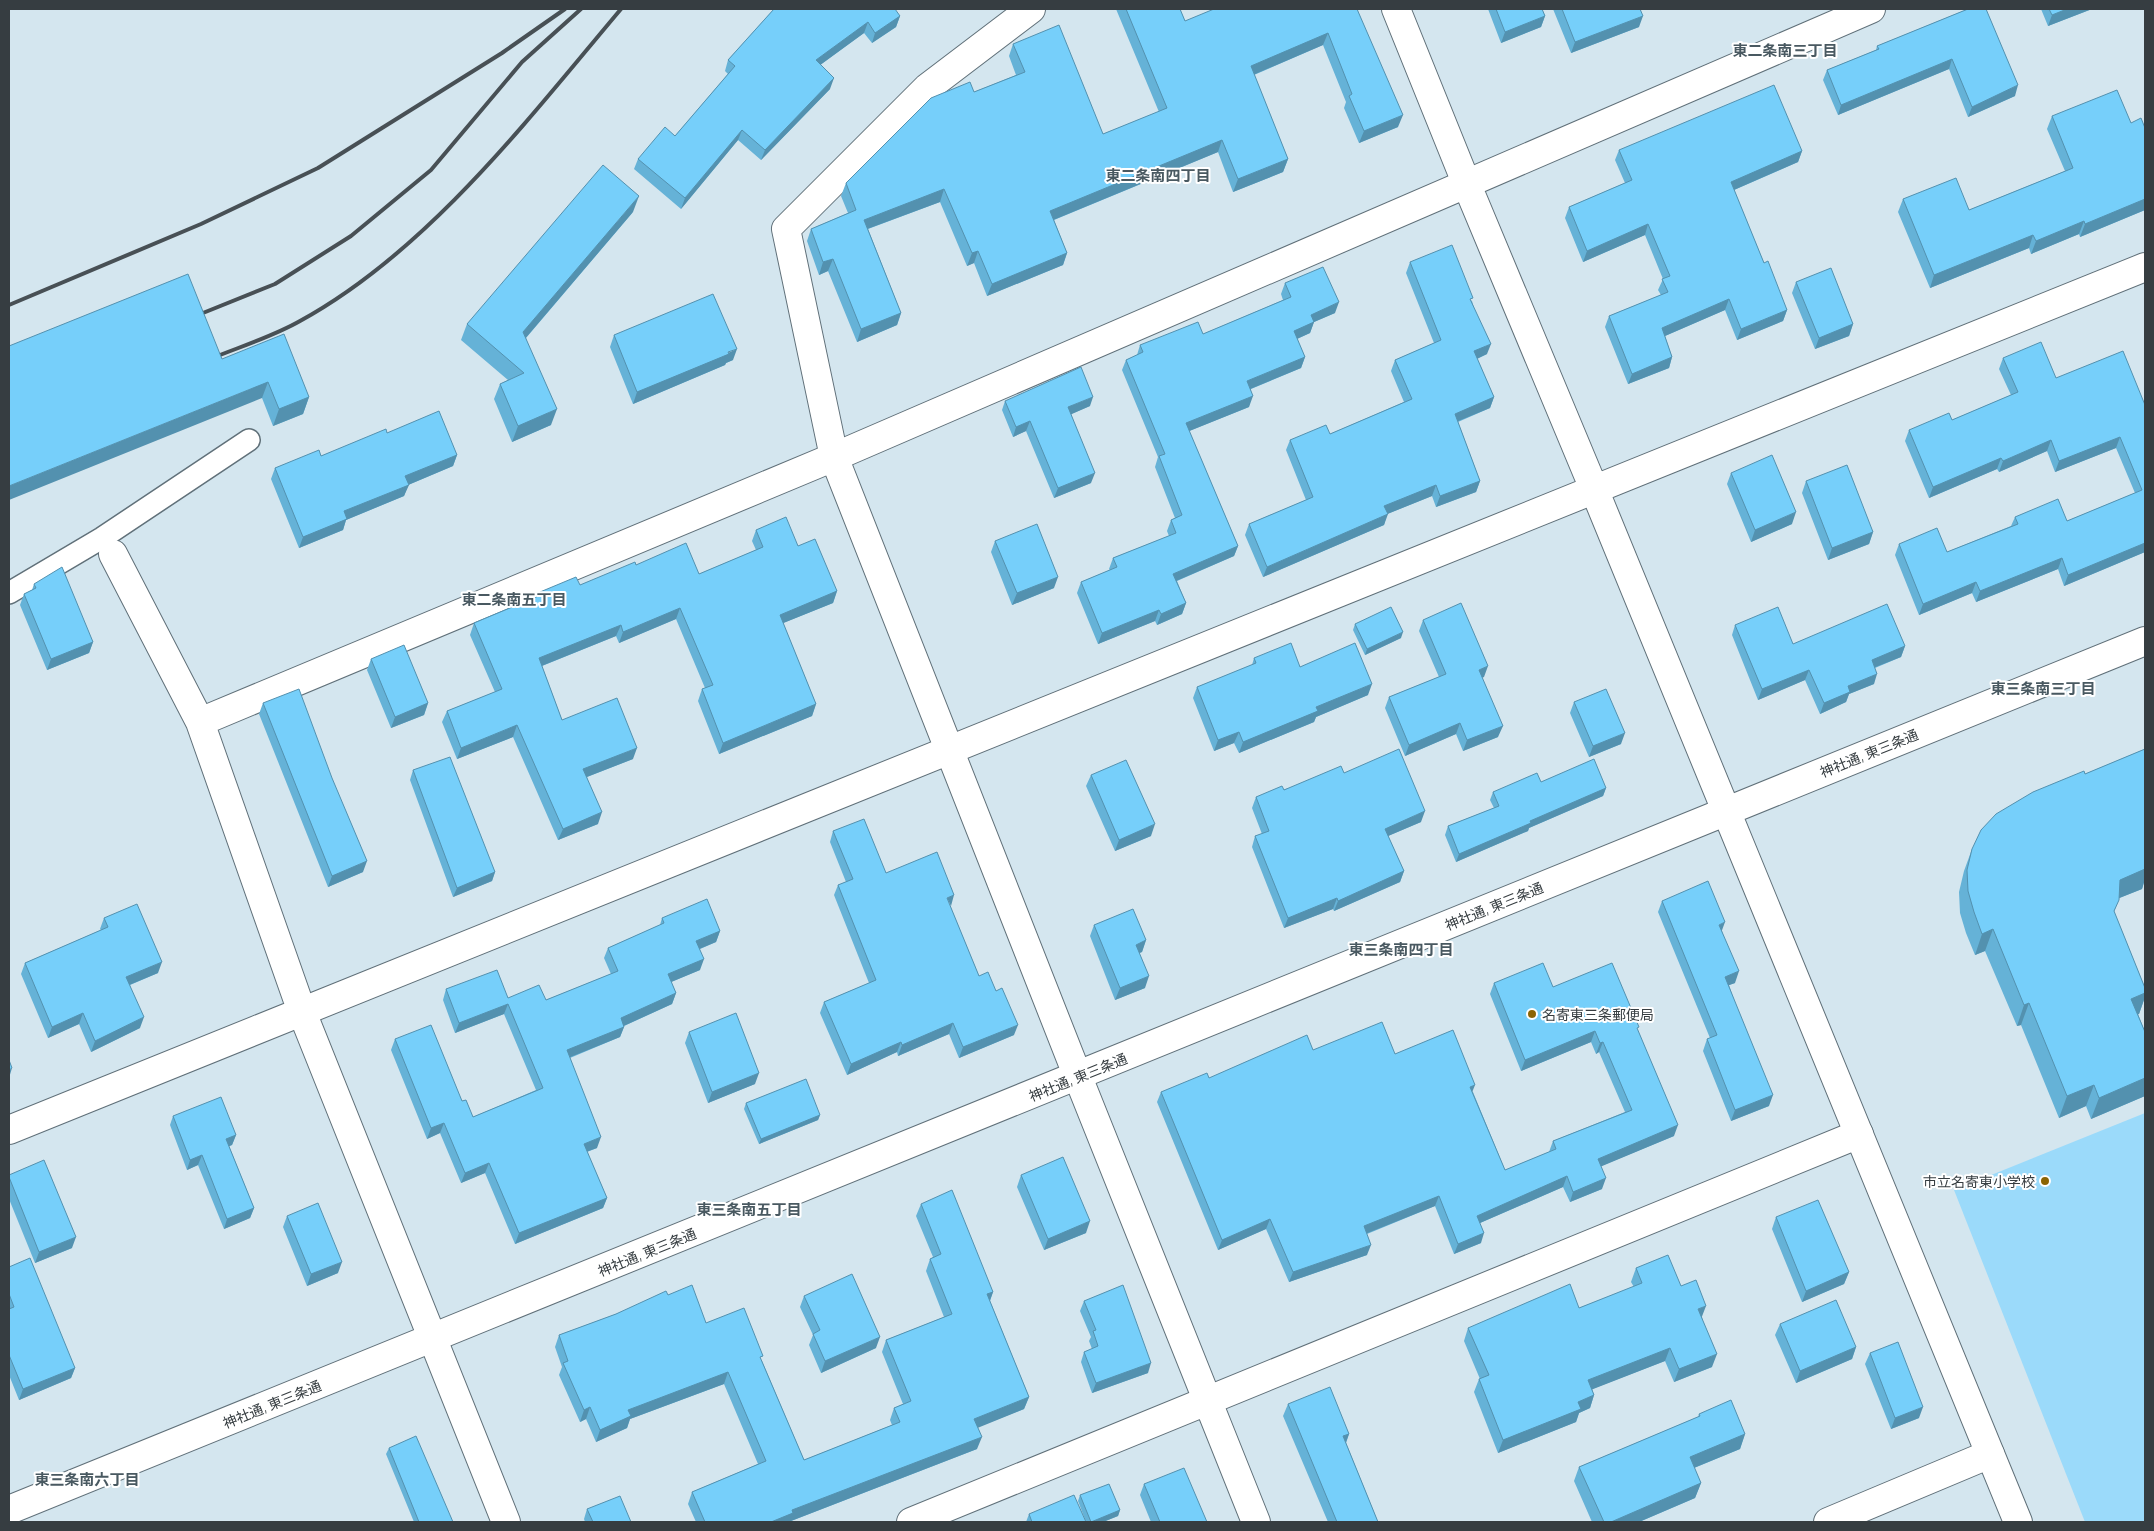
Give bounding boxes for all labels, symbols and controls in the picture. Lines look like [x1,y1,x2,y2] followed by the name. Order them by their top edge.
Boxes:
[1732,41,1838,59] district label: 東二条南三丁目
[1105,166,1211,184] district label: 東二条南四丁目
[461,590,567,608] district label: 東二条南五丁目
[1990,679,2096,697] district label: 東三条南三丁目
[1817,726,1921,780] street label: 神社通, 東三条通
[1442,879,1546,933] street label: 神社通, 東三条通
[1348,940,1454,958] district label: 東三条南四丁目
[1542,1006,1654,1023] place label: 名寄東三条郵便局
[1526,1008,1538,1020] marker: 名寄東三条郵便局
[1026,1050,1130,1104] street label: 神社通, 東三条通
[1923,1173,2035,1190] place label: 市立名寄東小学校
[2039,1175,2051,1187] marker: 市立名寄東小学校
[696,1200,802,1218] district label: 東三条南五丁目
[595,1225,699,1279] street label: 神社通, 東三条通
[220,1377,324,1431] street label: 神社通, 東三条通
[34,1470,140,1488] district label: 東三条南六丁目

